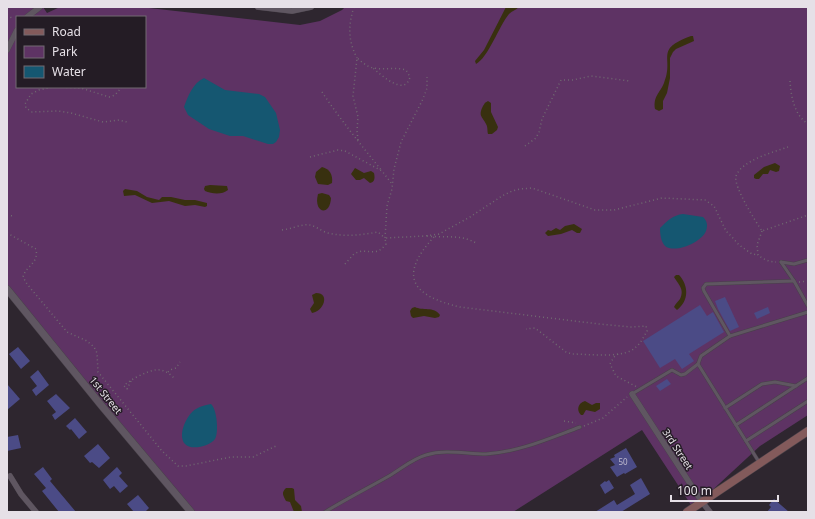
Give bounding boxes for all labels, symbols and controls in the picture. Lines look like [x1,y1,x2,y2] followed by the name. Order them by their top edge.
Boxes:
[16,16,146,88] legend
[52,23,81,40] text: Road
[52,43,78,60] text: Park
[52,63,86,80] text: Water
[87,373,126,417] street label: 1st Street
[660,426,697,473] street label: 3rd Street
[618,456,628,467] house number: 50
[671,477,778,503] scale bar
[677,482,712,499] text: 100 m

